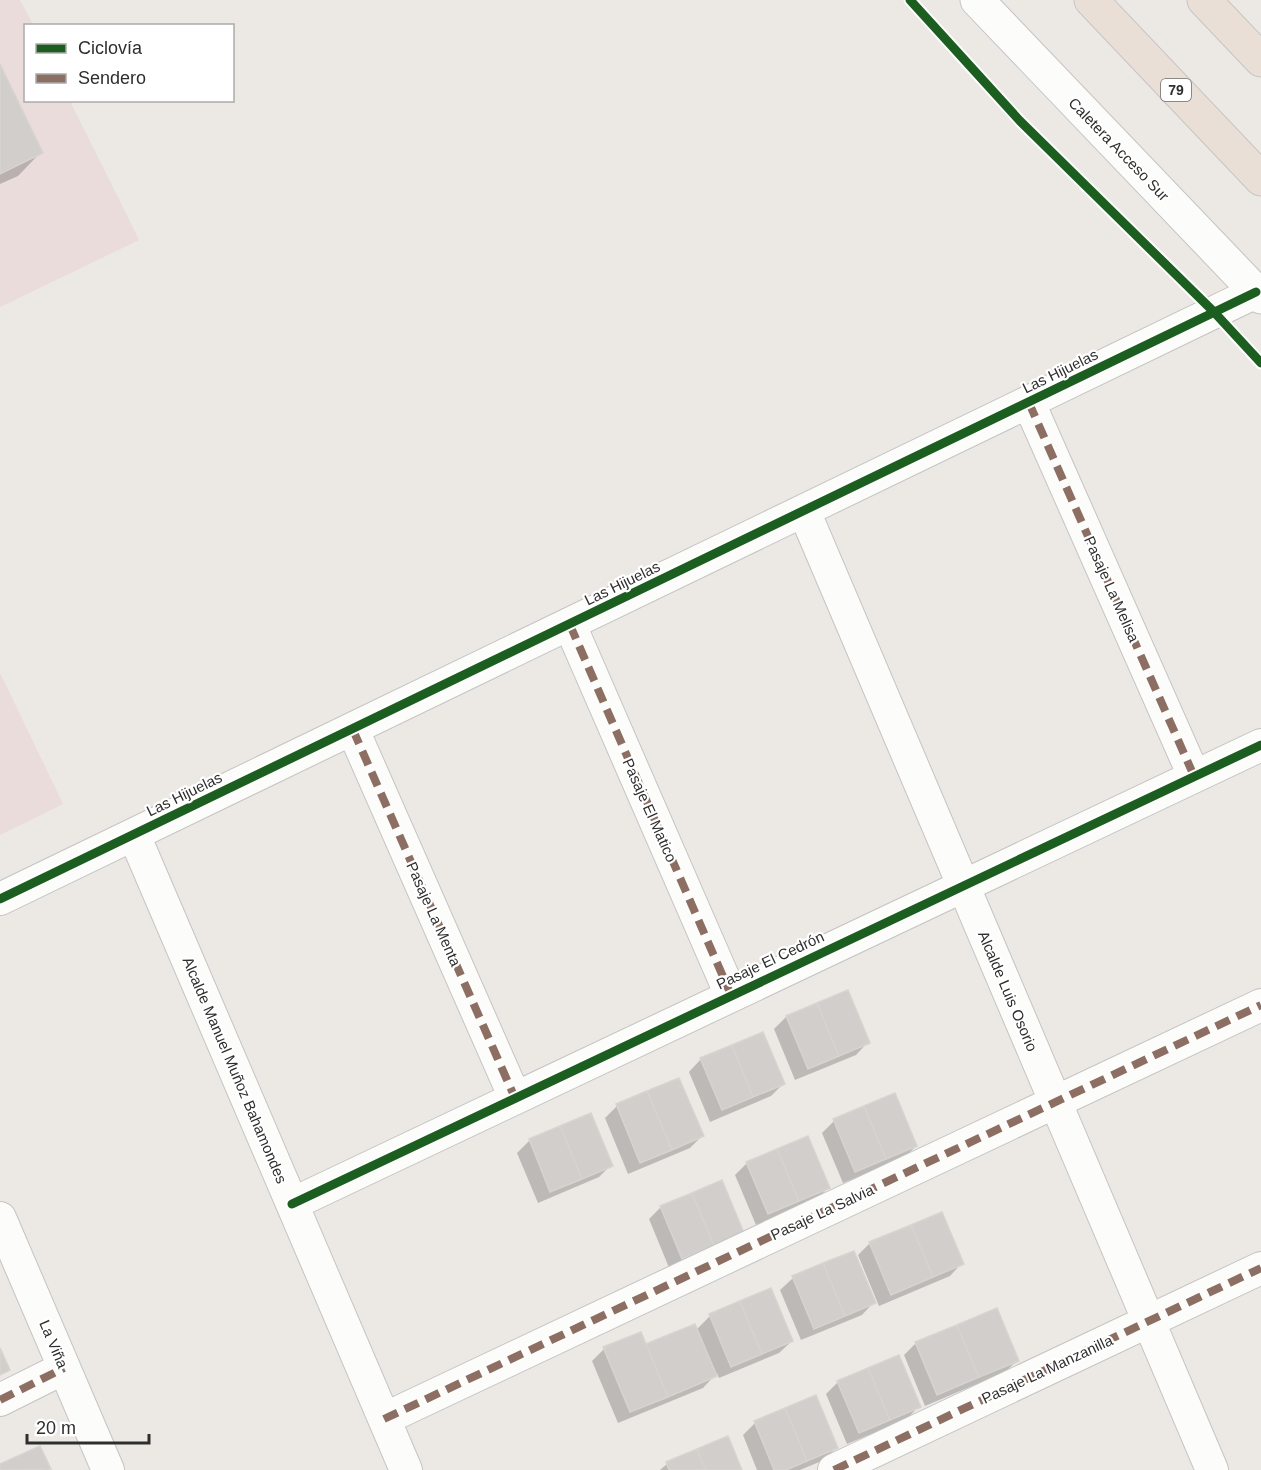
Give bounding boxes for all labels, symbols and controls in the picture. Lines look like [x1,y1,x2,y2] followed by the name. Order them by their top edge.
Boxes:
[24,24,234,102] legend
[78,38,143,58] text: Ciclovía
[78,68,146,88] text: Sendero
[1161,79,1191,101] road number: 79
[1065,94,1173,204] street label: Caletera Acceso Sur
[1020,345,1100,397] street label: Las Hijuelas
[1081,533,1143,645] street label: Pasaje La Melisa
[582,557,662,609] street label: Las Hijuelas
[620,756,680,864] street label: Pasaje El Matico
[144,768,224,820] street label: Las Hijuelas
[403,859,465,969] street label: Pasaje La Menta
[714,928,826,992] street label: Pasaje El Cedrón
[975,928,1041,1054] street label: Alcalde Luis Osorio
[179,954,291,1186] street label: Alcalde Manuel Muñoz Bahamondes
[768,1180,877,1243] street label: Pasaje La Salvia
[36,1317,72,1371] street label: La Viña
[979,1331,1116,1407] street label: Pasaje La Manzanilla
[27,1407,148,1445] scale bar
[36,1418,76,1438] text: 20 m

